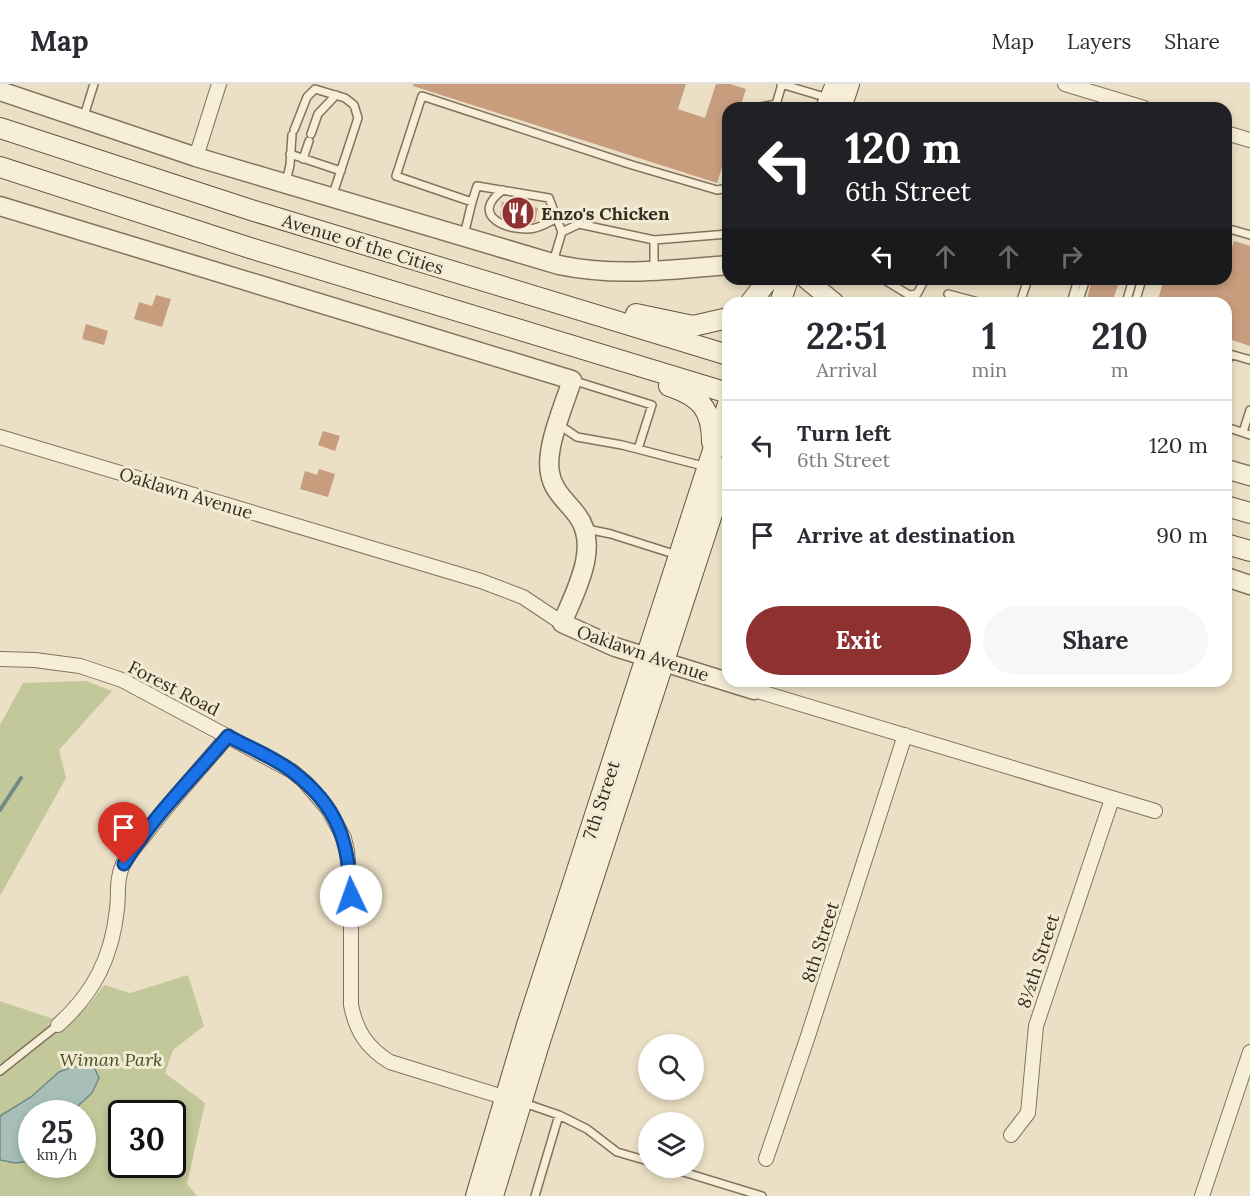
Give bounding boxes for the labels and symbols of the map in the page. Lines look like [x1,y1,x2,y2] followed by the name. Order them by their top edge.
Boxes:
[500,195,536,231] restaurant icon: Enzo's Chicken
[541,202,670,225] place label: Enzo's Chicken
[279,208,446,279] street label: Avenue of the Cities
[116,462,256,524] street label: Oaklawn Avenue
[574,620,712,686] street label: Oaklawn Avenue
[125,655,224,721] street label: Forest Road
[577,758,625,842] street label: 7th Street
[98,802,149,864] pin
[319,864,383,928] position arrow
[796,899,844,985] street label: 8th Street
[1012,911,1064,1011] street label: 8½th Street
[60,1048,162,1071] park label: Wiman Park
[108,1100,186,1178] speed limit sign: 30

